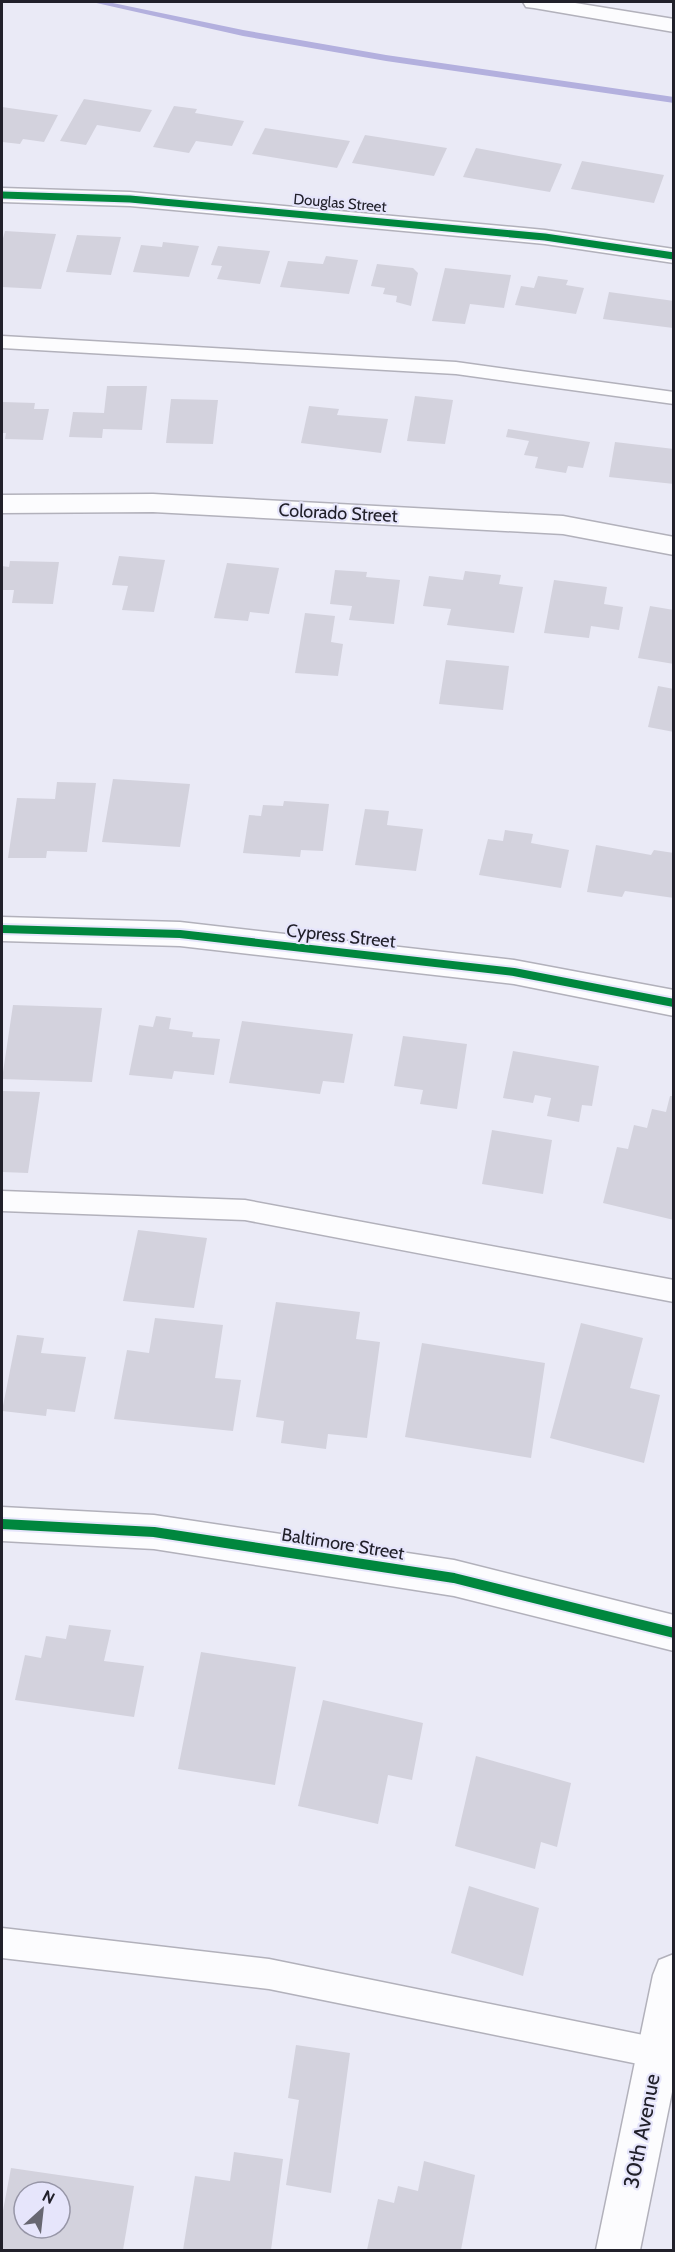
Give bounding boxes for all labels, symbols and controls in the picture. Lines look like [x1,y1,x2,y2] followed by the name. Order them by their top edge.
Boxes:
[293,190,387,216] street label: Douglas Street
[278,499,398,527] street label: Colorado Street
[285,919,397,953] street label: Cypress Street
[280,1523,406,1565] street label: Baltimore Street
[618,2071,665,2190] street label: 30th Avenue
[12,2180,72,2240] north arrow
[39,2186,58,2208] text: N

